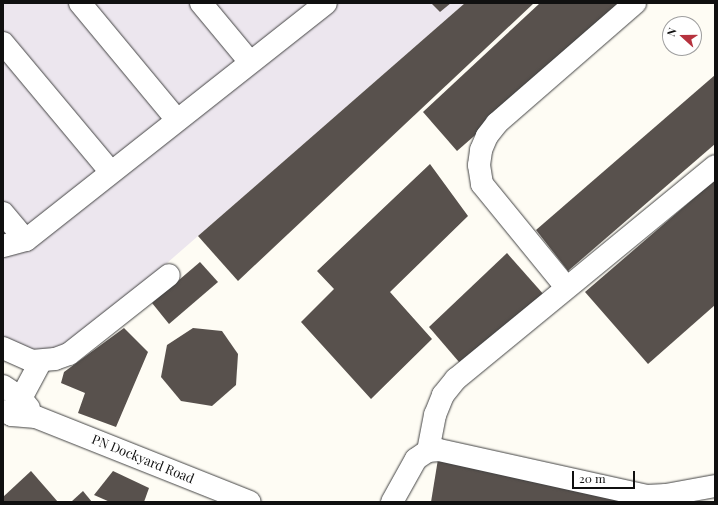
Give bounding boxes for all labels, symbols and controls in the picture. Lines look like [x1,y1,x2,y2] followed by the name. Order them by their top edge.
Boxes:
[662,16,702,56] north arrow
[663,25,680,38] text: N
[90,431,196,487] street label: PN Dockyard Road
[574,463,637,489] scale bar
[579,470,606,486] text: 20 m

